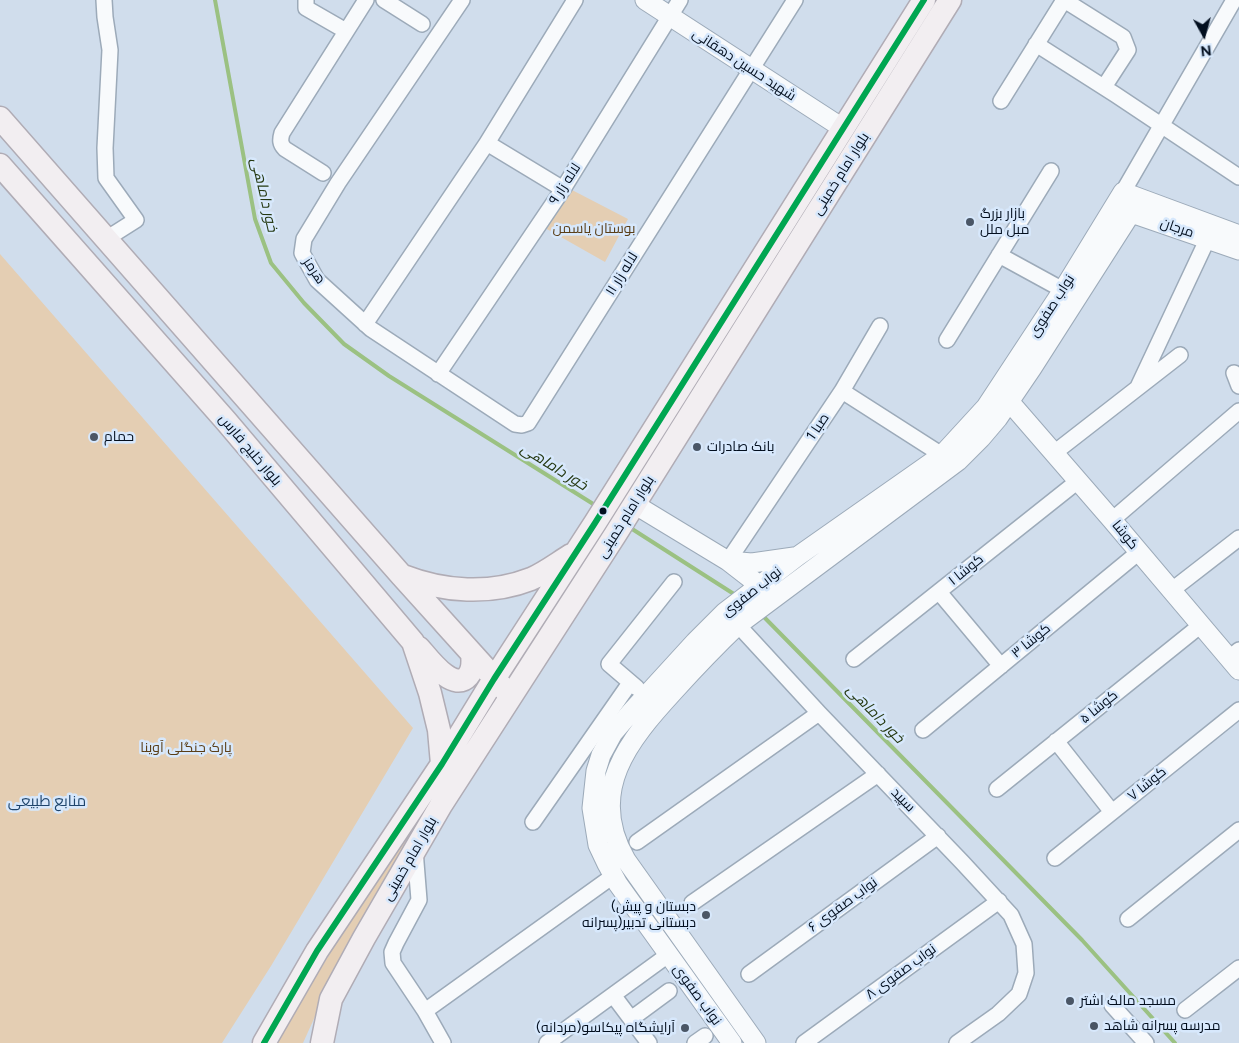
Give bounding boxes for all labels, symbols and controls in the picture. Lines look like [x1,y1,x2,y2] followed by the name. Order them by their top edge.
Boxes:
[1179,10,1229,60] north arrow
[689,25,799,105] street label: شهید حسین دهقانی
[1199,41,1212,59] text: N
[809,130,873,218] street label: بلوار امام خمینی
[247,156,281,234] water label: خور داماهی
[545,160,585,208] street label: لاله زار ۹
[980,206,1029,238] place label: بازار بزرگ مبل ملل
[1158,214,1196,242] street label: مرجان
[964,216,976,228] marker: بازار بزرگ مبل ملل
[552,221,636,237] park label: بوستان یاسمن
[602,249,642,299] street label: لاله زار ۱۱
[299,254,329,288] street label: هرمز
[1026,272,1078,340] street label: نواب صفوی
[803,410,833,444] street label: صبا 1
[215,411,285,489] street label: بلوار خلیج فارس
[104,429,134,445] place label: حمام
[88,431,100,443] marker: حمام
[517,439,591,495] water label: خور داماهی
[707,439,774,455] place label: بانک صادرات
[691,441,703,453] marker: بانک صادرات
[594,473,658,561] street label: بلوار امام خمینی
[598,506,608,516] unlabelled marker
[1108,517,1142,553] street label: کوشا
[945,551,987,589] street label: کوشا ۱
[719,563,785,621] street label: نواب صفوی
[1008,620,1054,662] street label: کوشا ۳
[842,681,908,747] water label: خور داماهی
[1077,687,1121,727] street label: کوشا ۵
[140,740,232,756] park label: پارک جنگلی آوینا
[1124,763,1170,805] street label: کوشا ۷
[887,784,919,816] street label: سپید
[8,793,86,811] district label: منابع طبیعی
[379,814,441,904] street label: بلوار امام خمینی
[805,874,881,936] street label: نواب صفوی ۶
[582,899,696,932] place label: (دبستان و پیش دبستانی تدبیر(پسرانه
[700,909,712,921] marker: (دبستان و پیش دبستانی تدبیر(پسرانه
[862,941,940,1003] street label: نواب صفوی ۸
[669,961,725,1029] street label: نواب صفوی
[1080,993,1176,1009] place label: مسجد مالک اشتر
[1064,995,1076,1007] marker: مسجد مالک اشتر
[1104,1018,1220,1034] place label: مدرسه پسرانه شاهد
[536,1020,675,1036] place label: (آرایشگاه پیکاسو(مردانه
[1088,1020,1100,1032] marker: مدرسه پسرانه شاهد
[679,1022,691,1034] marker: (آرایشگاه پیکاسو(مردانه

